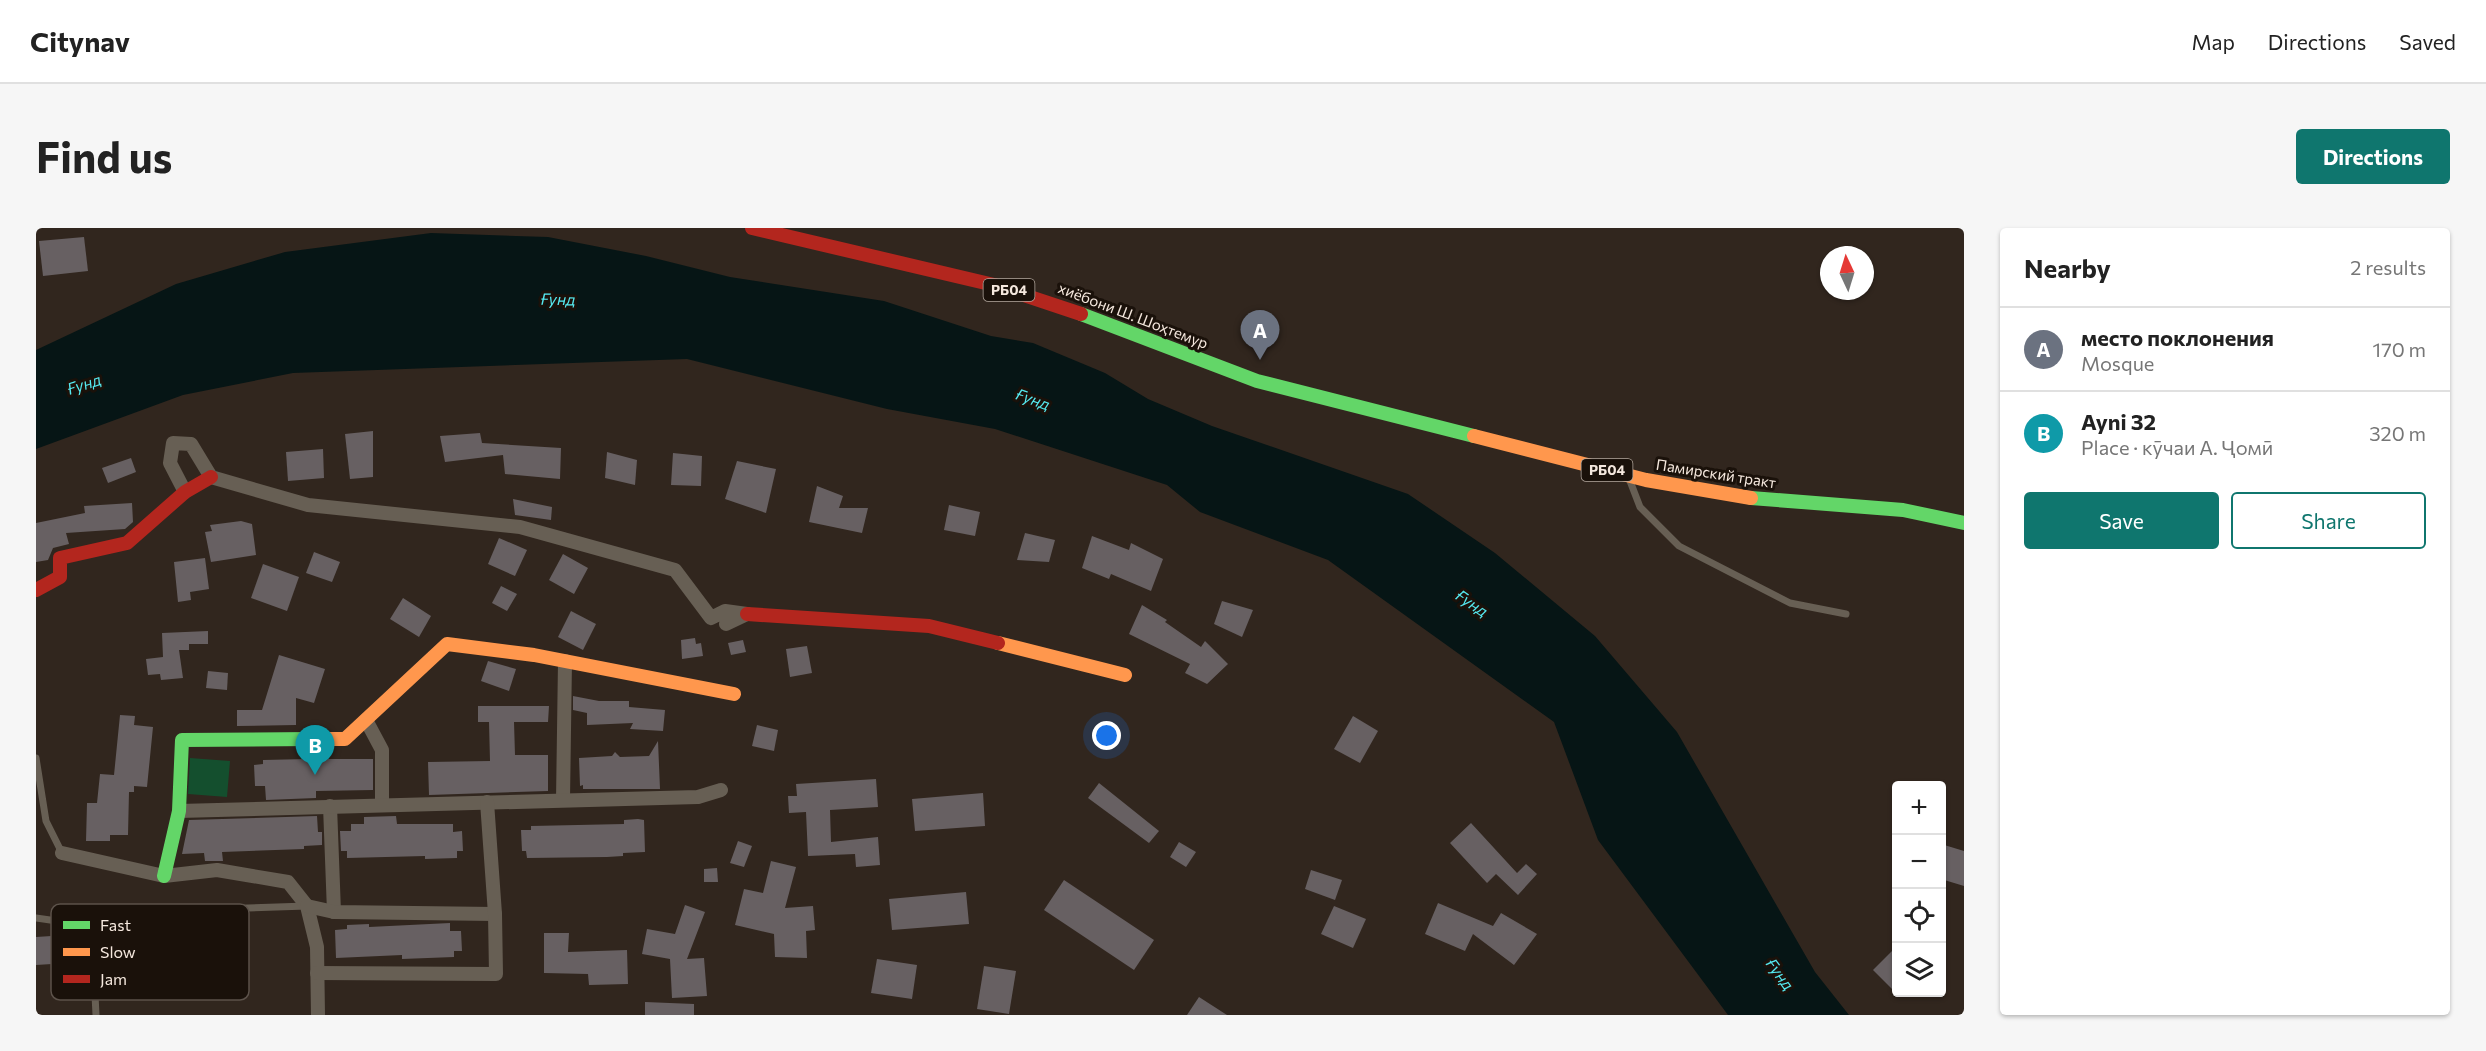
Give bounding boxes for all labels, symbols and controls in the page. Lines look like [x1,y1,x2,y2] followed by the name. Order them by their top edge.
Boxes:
[30,24,130,58] text: Citynav
[2192,29,2235,54] text: Map
[2268,29,2366,54] text: Directions
[2399,29,2456,54] text: Saved
[2296,129,2450,184] button: Directions
[36,130,172,182] text: Find us
[1820,246,1874,300] north arrow
[2024,252,2111,283] text: Nearby
[2350,255,2426,279] text: 2 results
[1056,278,1211,352] street label: хиёбони Ш. Шоҳтемур
[984,279,1034,301] road number: РБ04
[540,289,576,308] water label: Ғунд
[1240,310,1280,360] pin: A
[2081,324,2274,351] text: место поклонения
[2036,337,2051,361] text: A
[2373,337,2426,361] text: 170 m
[2081,351,2154,375] text: Mosque
[64,369,103,398] water label: Ғунд
[1014,384,1053,413] water label: Ғунд
[2081,408,2156,435] text: Ayni 32
[2037,421,2050,445] text: B
[2369,421,2426,445] text: 320 m
[2081,435,2273,459] text: Place · кӯчаи А. Ҷомӣ
[1655,455,1777,491] street label: Памирский тракт
[1582,459,1632,481] road number: РБ04
[2024,492,2219,549] button: Save
[2231,492,2426,549] button: Share
[1452,585,1492,620] water label: Ғунд
[1092,721,1121,750] your location
[296,726,334,775] pin: B
[1892,781,1946,997] map controls
[1892,781,1946,835] button: +
[1892,835,1946,889] button: −
[1892,889,1946,943] button: locate
[51,904,249,1000] legend
[100,915,131,934] text: Fast
[100,942,136,961] text: Slow
[1892,943,1946,997] button: layers
[1762,954,1798,993] water label: Ғунд
[100,969,127,988] text: Jam

